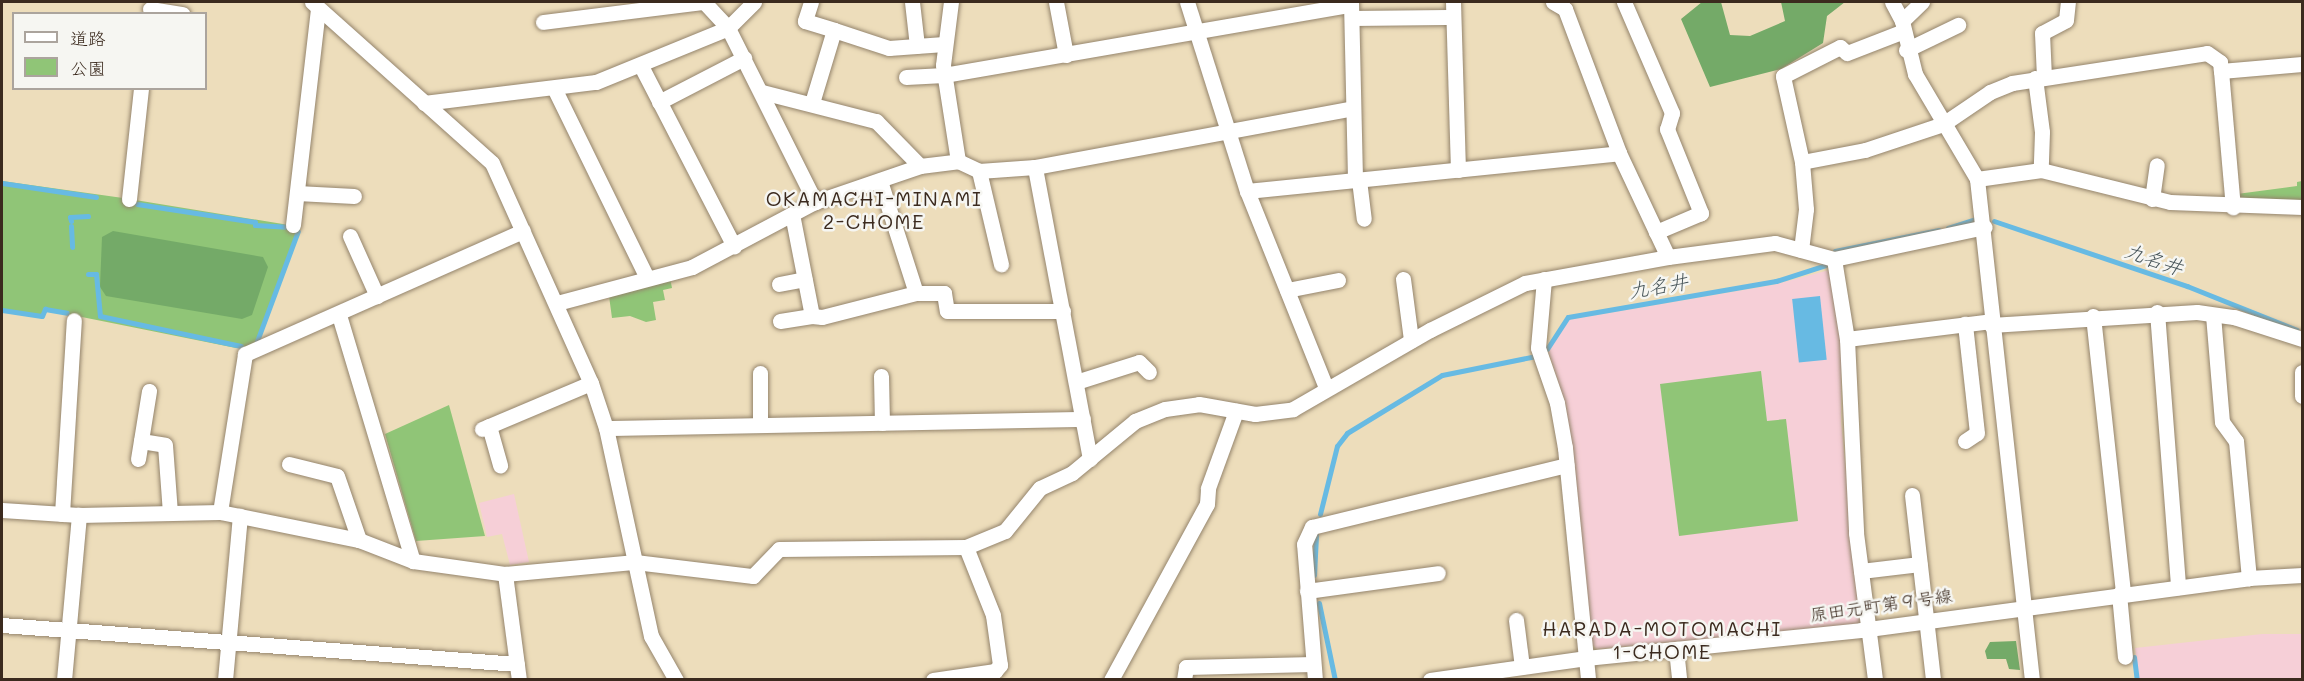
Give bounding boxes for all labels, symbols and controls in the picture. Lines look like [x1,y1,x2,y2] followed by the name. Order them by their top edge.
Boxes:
[12,12,207,90] legend
[70,26,106,50] text: 道路
[70,56,106,80] text: 公園
[766,186,982,233] district label: OKAMACHI-MINAMI 2-CHOME
[2122,238,2186,280] water label: 九名井
[1626,269,1690,303] water label: 九名井
[1808,584,1954,626] street label: 原田元町第９号線
[1542,616,1782,663] district label: HARADA-MOTOMACHI 1-CHOME

